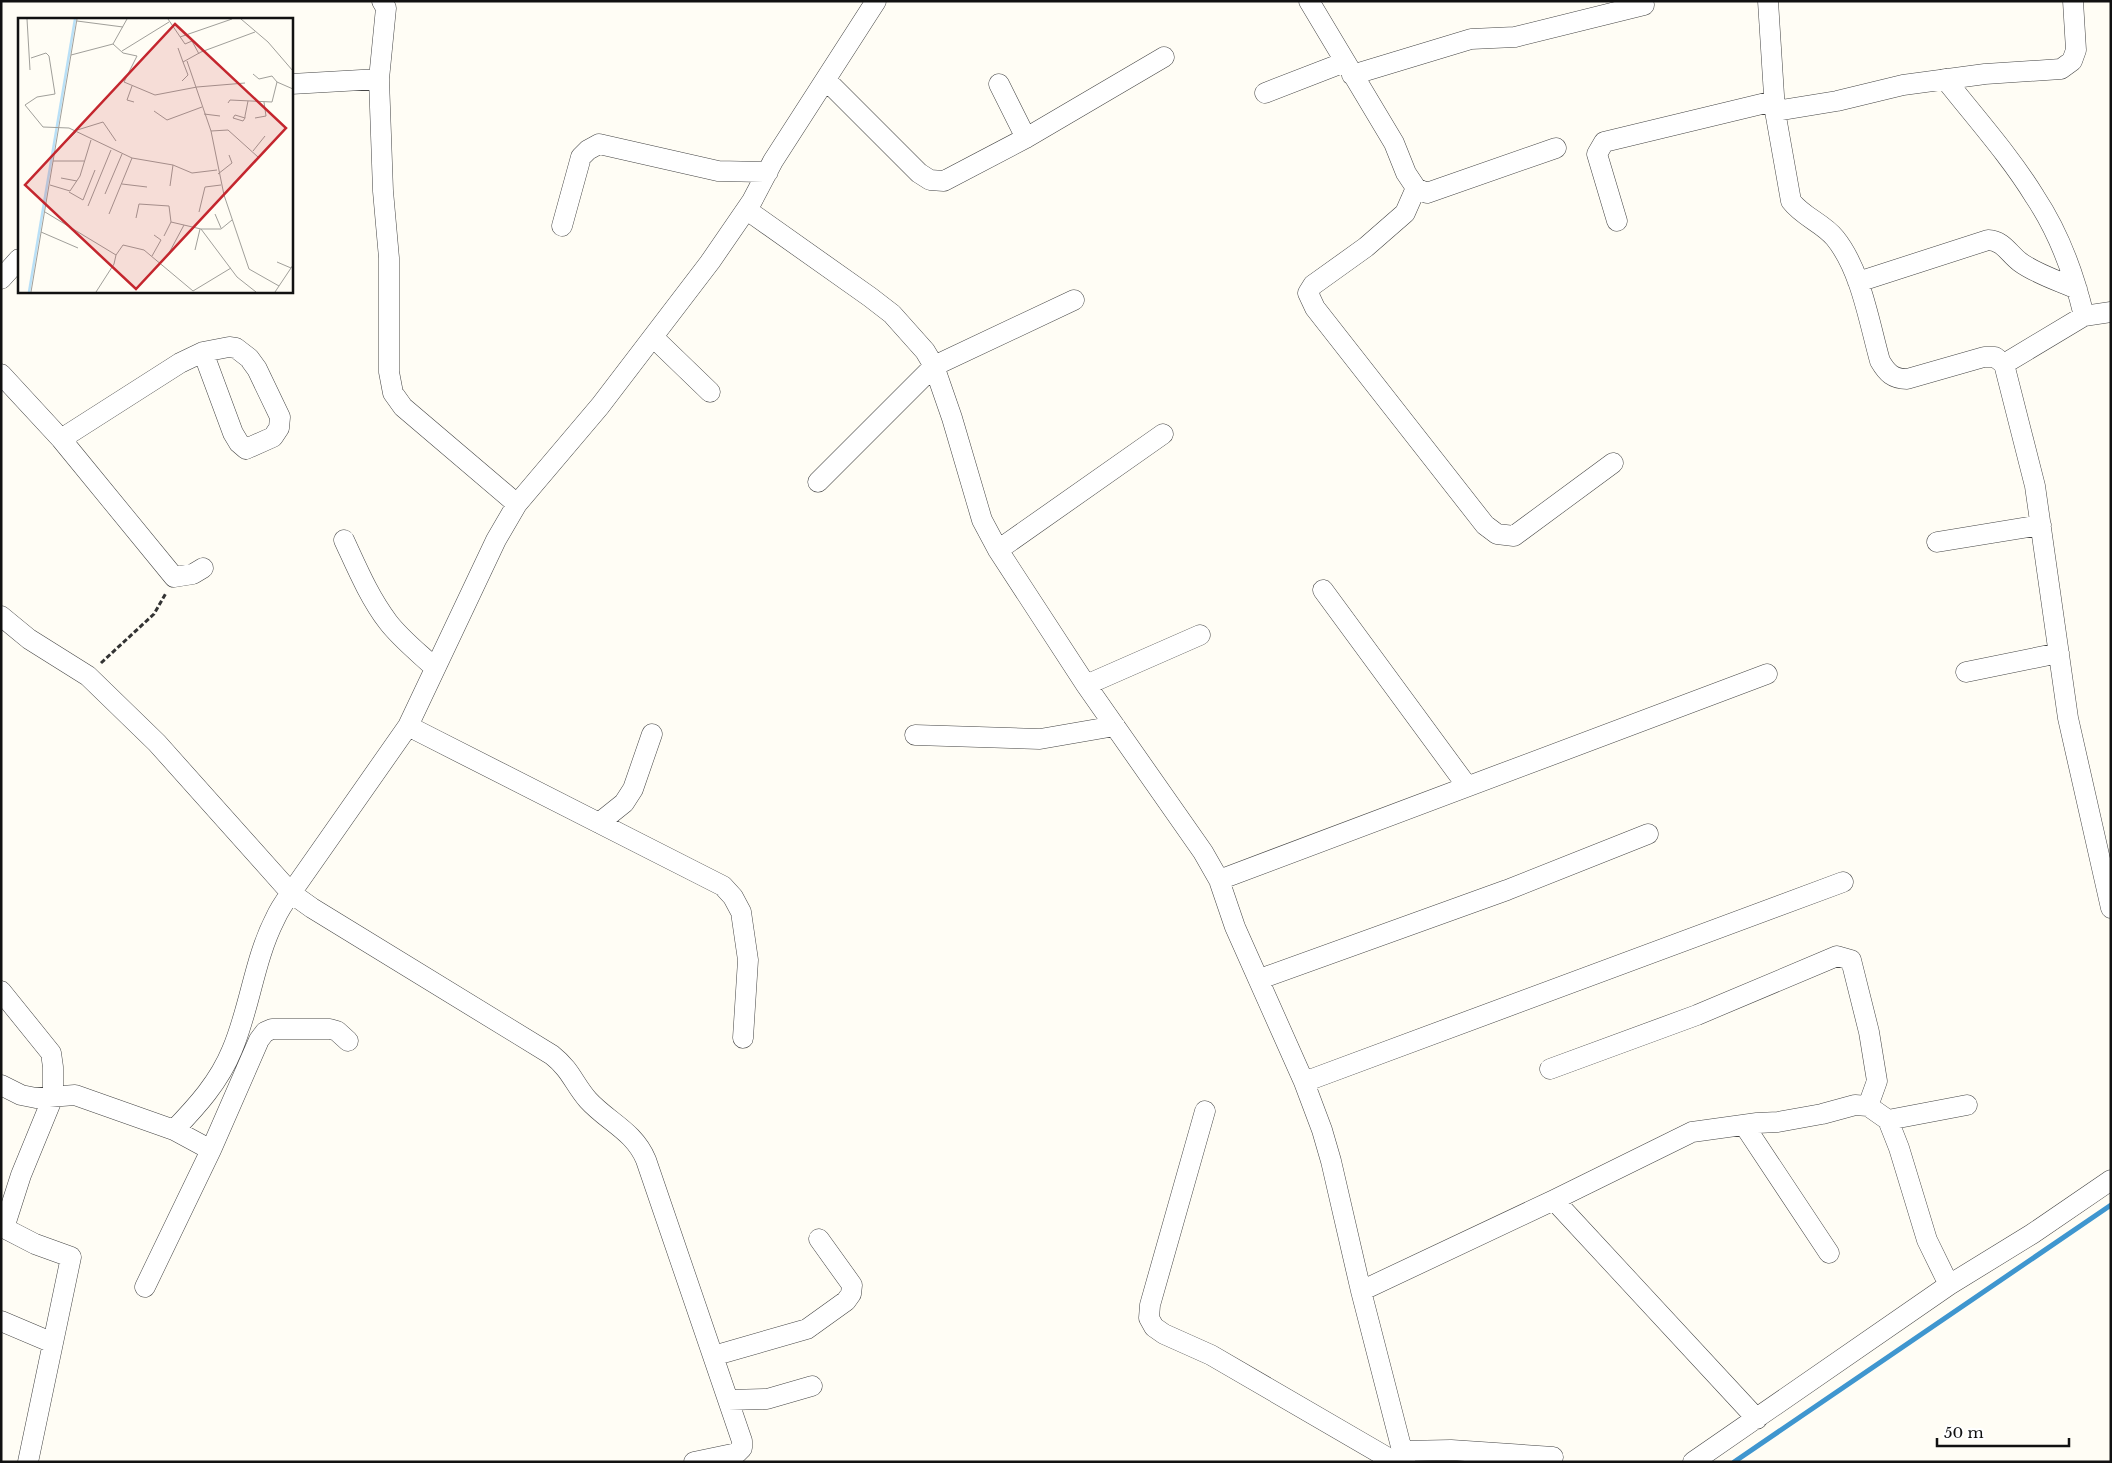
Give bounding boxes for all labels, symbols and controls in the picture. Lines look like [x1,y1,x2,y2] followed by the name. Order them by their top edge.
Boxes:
[18,18,292,292] inset map
[1937,1416,2070,1448] scale bar
[1944,1423,1984,1442] text: 50 m

